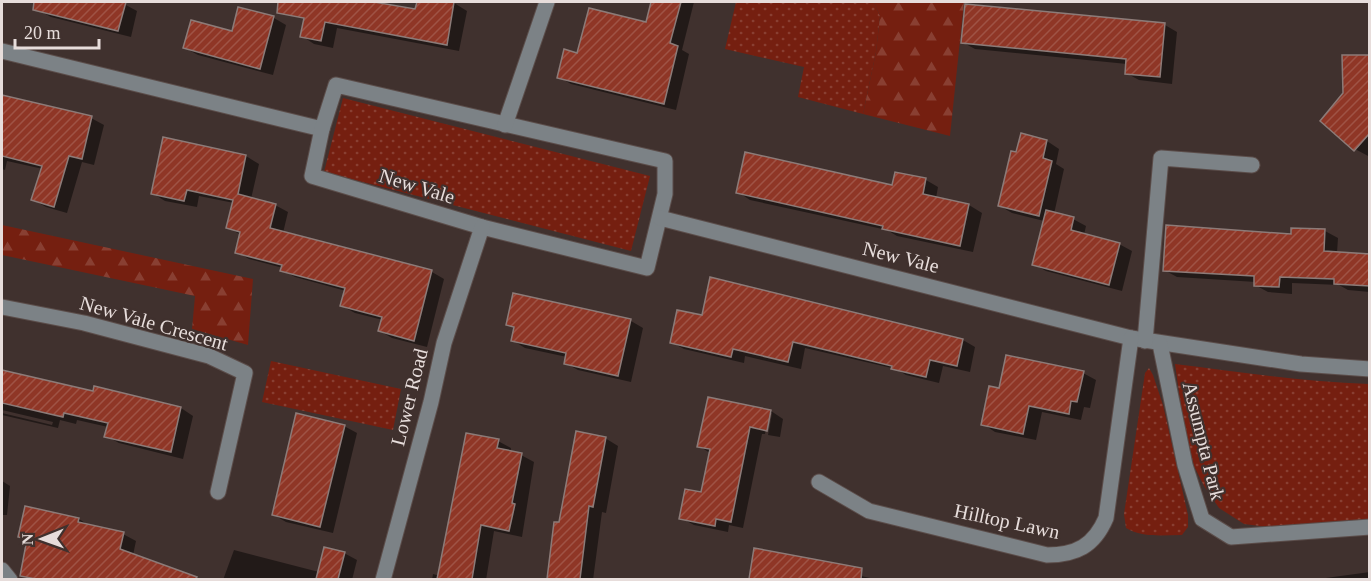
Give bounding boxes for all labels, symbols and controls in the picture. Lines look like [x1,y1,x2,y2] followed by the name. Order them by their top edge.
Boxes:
[15,12,99,50] scale bar
[24,23,61,43] text: 20 m
[377,164,458,208] street label: New Vale
[861,237,942,277] street label: New Vale
[77,291,231,355] street label: New Vale Crescent
[386,346,432,448] street label: Lower Road
[1178,379,1229,503] street label: Assumpta Park
[952,499,1062,544] street label: Hilltop Lawn
[12,509,72,569] north arrow
[19,533,36,545] text: N

